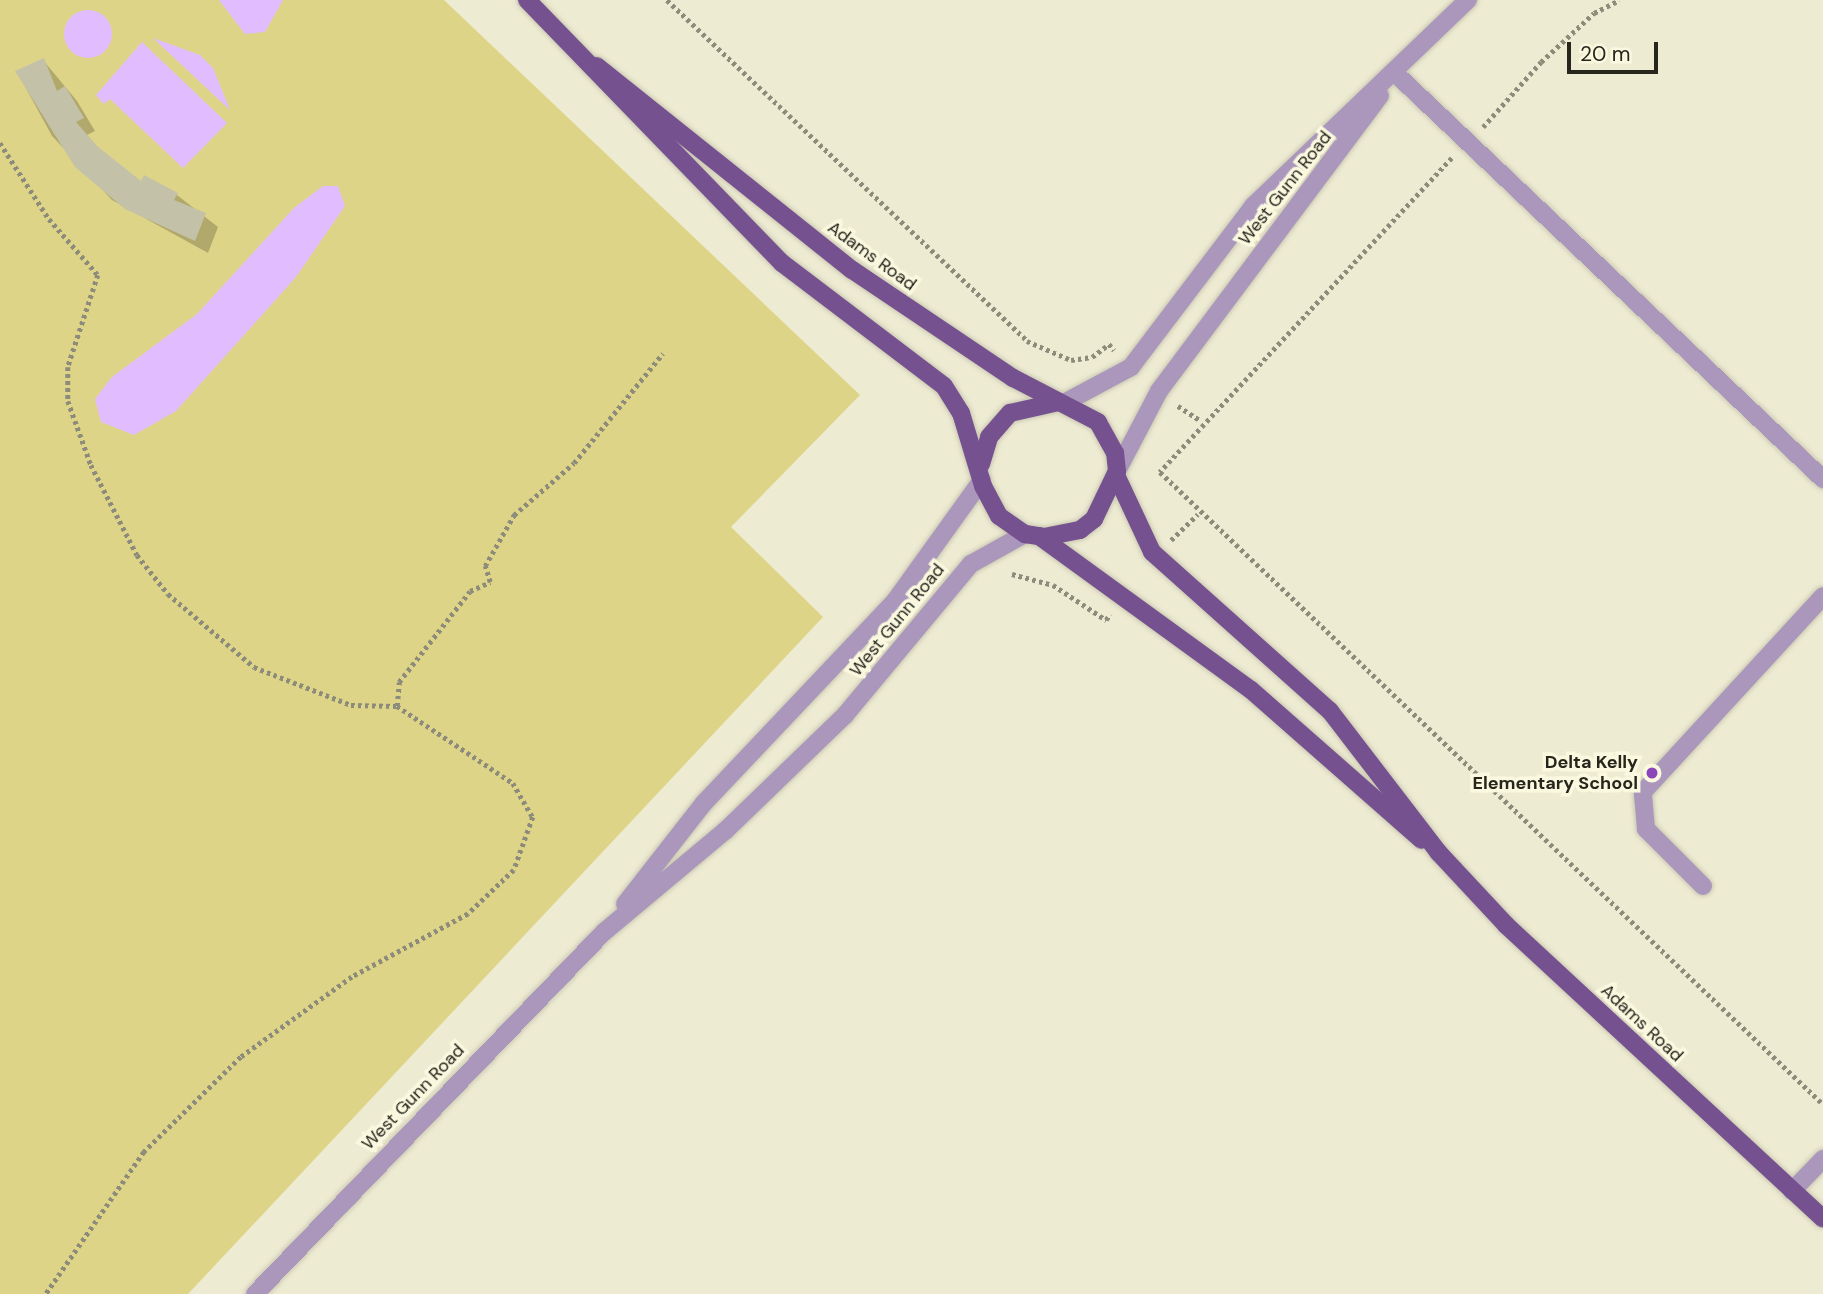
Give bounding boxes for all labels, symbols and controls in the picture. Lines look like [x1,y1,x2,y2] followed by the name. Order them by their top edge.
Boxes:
[1571,28,1662,72] scale bar
[1580,40,1631,68] text: 20 m
[1234,127,1336,249] street label: West Gunn Road
[823,217,921,295] street label: Adams Road
[845,559,949,681] street label: West Gunn Road
[1472,752,1638,794] place label: Delta Kelly Elementary School
[1644,765,1660,781] marker: Delta Kelly Elementary School
[1596,980,1688,1066] street label: Adams Road
[357,1040,469,1154] street label: West Gunn Road

